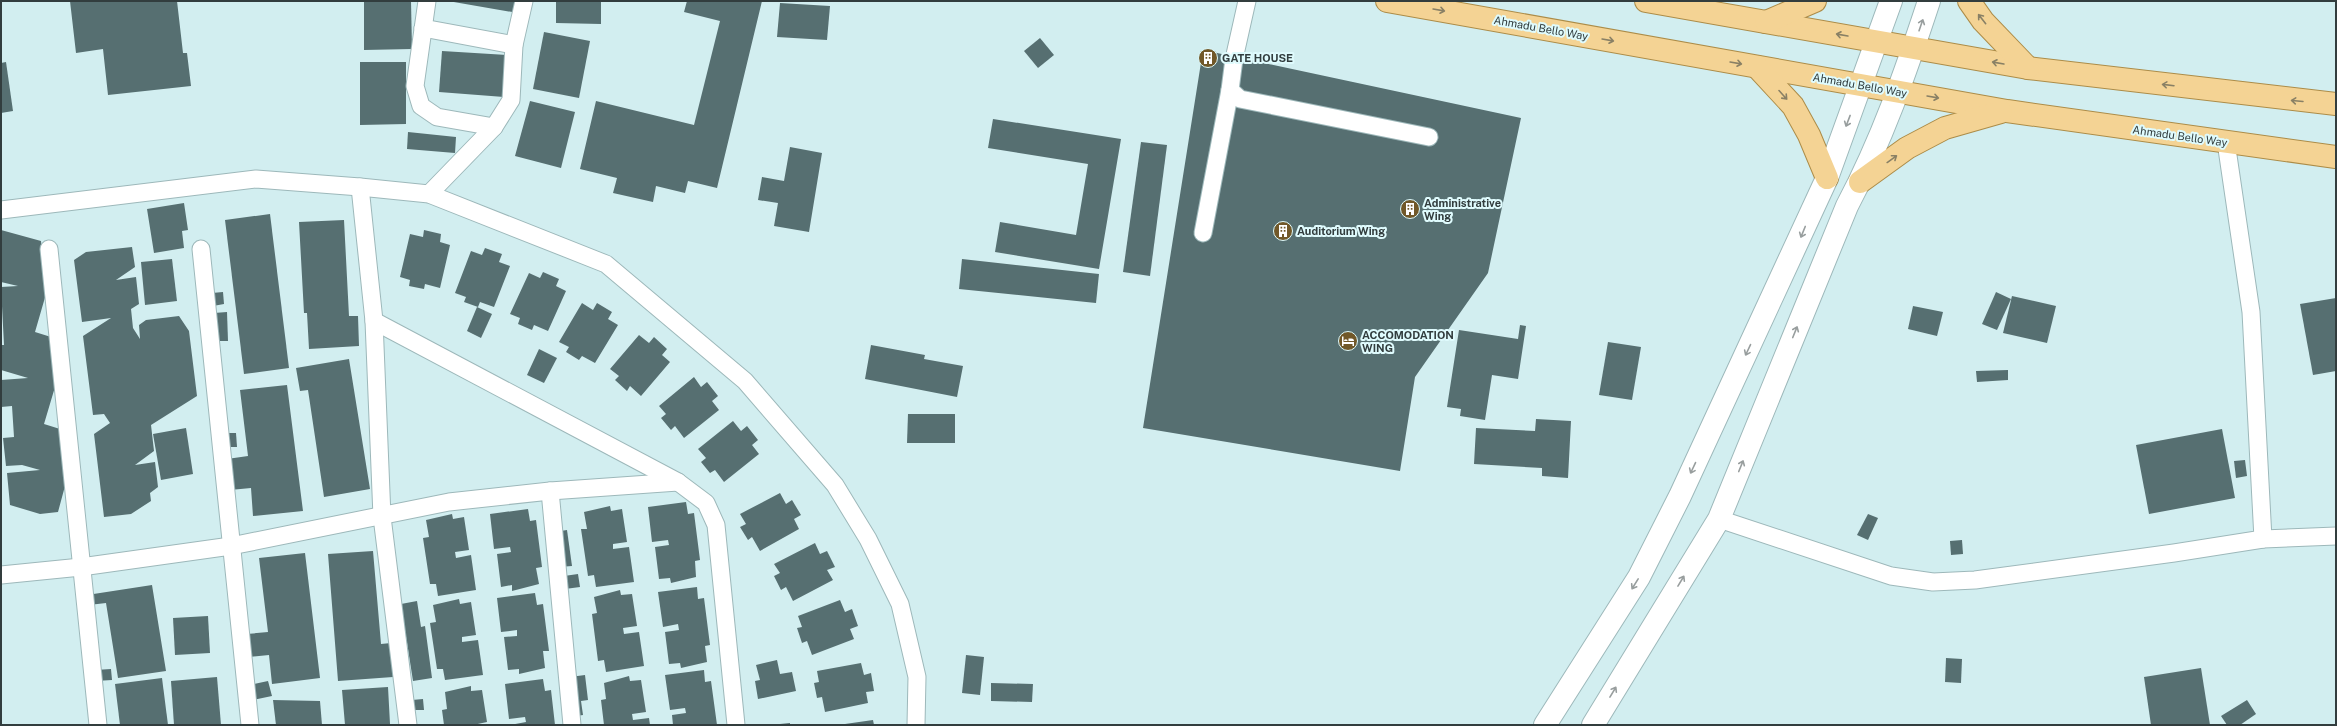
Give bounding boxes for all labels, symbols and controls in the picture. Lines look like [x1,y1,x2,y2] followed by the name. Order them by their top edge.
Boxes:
[1432,6,1445,14] one-way arrow
[1493,14,1589,42] street label: Ahmadu Bello Way
[1978,14,1986,25] one-way arrow
[1918,19,1926,31] one-way arrow
[1836,31,1849,39] one-way arrow
[1601,36,1614,44] one-way arrow
[1197,47,1219,69] building icon: GATE HOUSE
[1222,52,1293,64] place label: GATE HOUSE
[1729,59,1742,67] one-way arrow
[1991,59,2004,67] one-way arrow
[1812,71,1908,99] street label: Ahmadu Bello Way
[2162,82,2175,89] one-way arrow
[1779,90,1788,101] one-way arrow
[1926,94,1939,102] one-way arrow
[2291,97,2304,104] one-way arrow
[1843,115,1851,127] one-way arrow
[2132,123,2228,149] street label: Ahmadu Bello Way
[1886,155,1897,163] one-way arrow
[1424,197,1501,222] place label: Administrative Wing
[1399,198,1421,220] building icon: Administrative Wing
[1272,220,1294,242] building icon: Auditorium Wing
[1297,225,1385,237] place label: Auditorium Wing
[1798,226,1806,238] one-way arrow
[1792,327,1800,339] one-way arrow
[1362,329,1454,354] place label: ACCOMODATION WING
[1337,330,1359,352] hotel icon: ACCOMODATION WING
[1744,344,1751,356] one-way arrow
[1737,460,1745,472] one-way arrow
[1689,462,1696,474] one-way arrow
[1677,576,1685,587] one-way arrow
[1631,578,1639,589] one-way arrow
[1610,686,1618,698] one-way arrow

